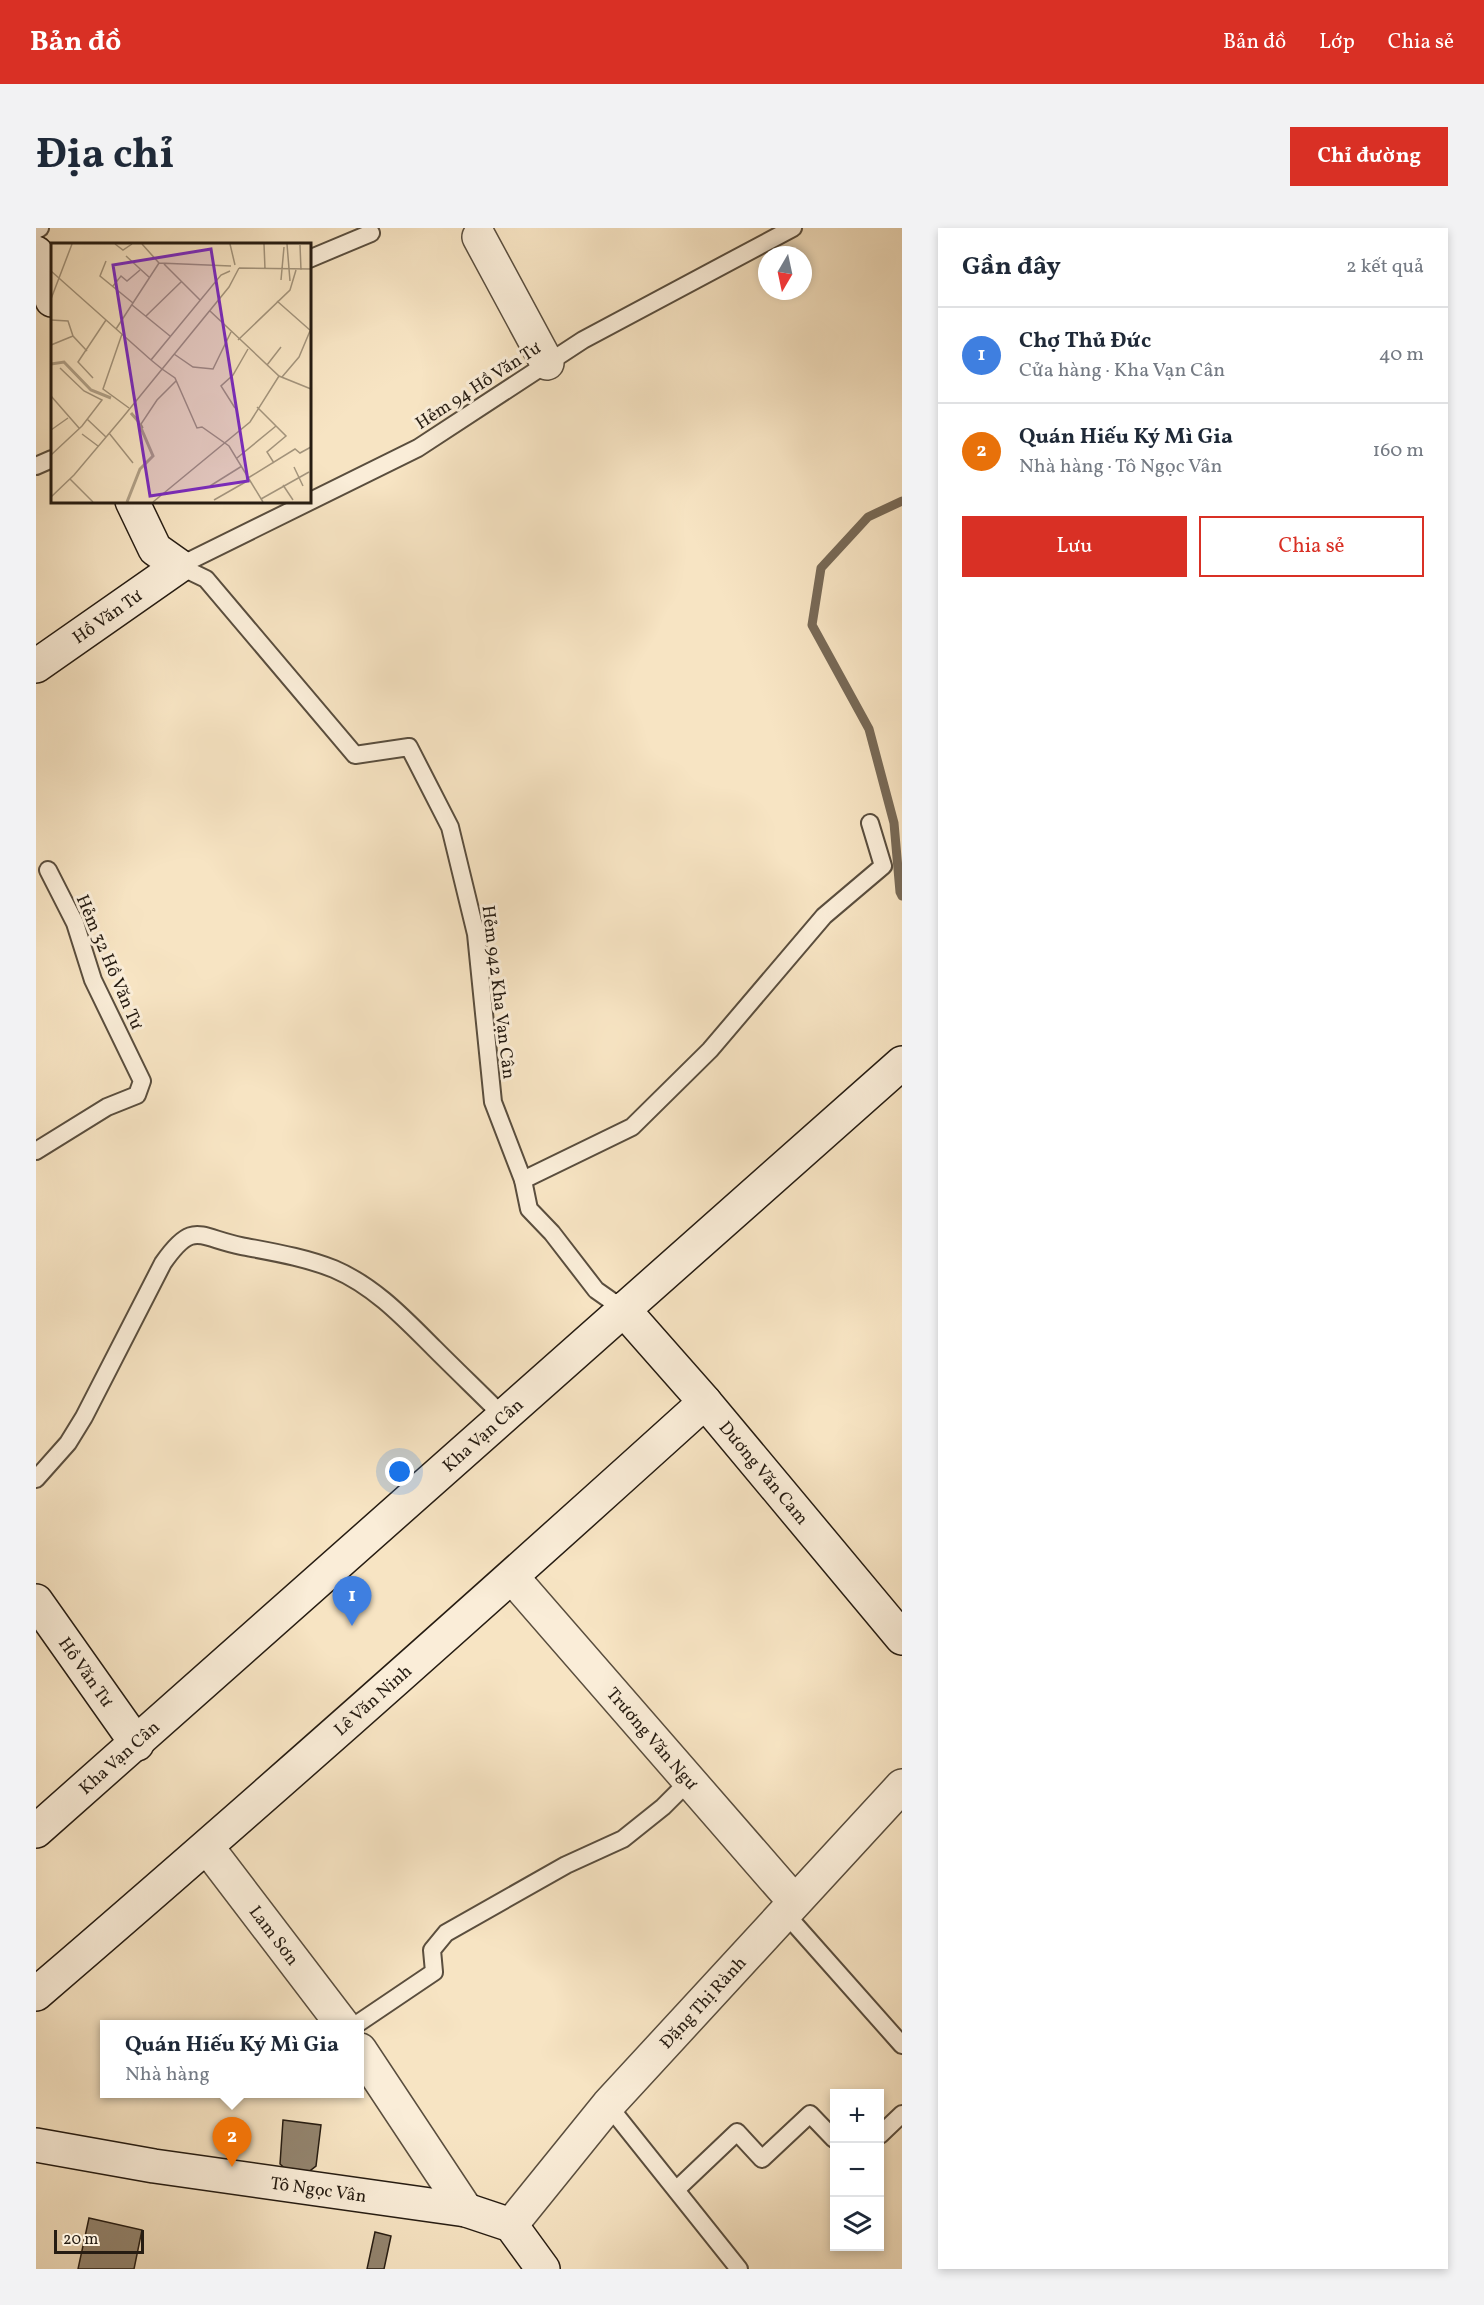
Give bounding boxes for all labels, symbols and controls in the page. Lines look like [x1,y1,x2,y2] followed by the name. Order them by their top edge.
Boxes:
[30,23,121,62] text: Bản đồ
[1223,28,1286,57] text: Bản đồ
[1319,28,1355,57] text: Lớp
[1388,28,1454,57] text: Chia sẻ
[36,127,174,186] text: Địa chỉ
[1290,127,1448,186] button: Chỉ đường
[51,243,310,502] inset map
[758,246,812,300] north arrow
[962,249,1061,285] text: Gần đây
[1346,253,1424,281] text: 2 kết quả
[1019,326,1151,357] text: Chợ Thủ Đức
[411,336,547,436] street label: Hẻm 94 Hồ Văn Tư
[977,341,986,369] text: 1
[1379,341,1424,369] text: 40 m
[1019,357,1225,385] text: Cửa hàng · Kha Vạn Cân
[1019,422,1233,453] text: Quán Hiếu Ký Mì Gia
[976,437,987,465] text: 2
[1372,437,1424,465] text: 160 m
[1019,453,1222,481] text: Nhà hàng · Tô Ngọc Vân
[962,516,1187,577] button: Lưu
[1199,516,1424,577] button: Chia sẻ
[68,584,148,651] street label: Hồ Văn Tư
[69,891,148,1034] street label: Hẻm 32 Hồ Văn Tư
[474,904,521,1081] street label: Hẻm 942 Kha Vạn Cân
[438,1393,530,1479] street label: Kha Vạn Cân
[712,1416,814,1531] street label: Dương Văn Cam
[385,1457,414,1486] your location
[332,1576,372,1626] pin: 1
[52,1633,118,1713] street label: Hồ Văn Tư
[329,1659,418,1743] street label: Lê Văn Ninh
[600,1683,703,1796] street label: Trương Văn Ngư
[74,1716,166,1801] street label: Kha Vạn Cân
[242,1901,304,1972] street label: Lam Sơn
[655,1951,753,2055] street label: Đặng Thị Rành
[100,2020,364,2098] popup
[125,2030,339,2061] text: Quán Hiếu Ký Mì Gia
[125,2061,210,2089] text: Nhà hàng
[830,2089,884,2251] map controls
[830,2089,884,2143] button: +
[212,2118,252,2167] pin: 2
[830,2143,884,2197] button: −
[269,2172,368,2210] street label: Tô Ngọc Vân
[830,2197,884,2251] button: layers
[54,2227,144,2254] scale bar
[63,2229,98,2251] text: 20 m

